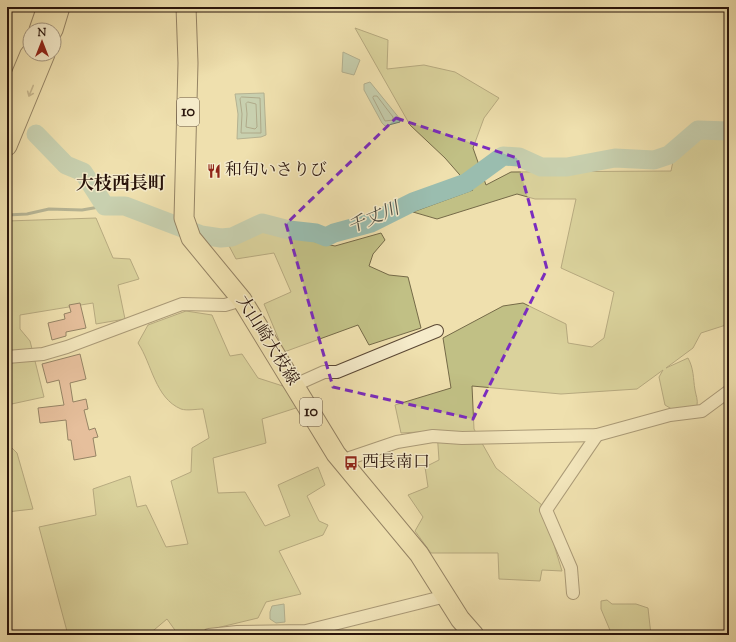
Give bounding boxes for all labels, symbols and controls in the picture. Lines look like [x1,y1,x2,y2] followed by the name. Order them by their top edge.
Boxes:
[22,22,62,62] north arrow
[37,25,47,41] text: N
[27,84,34,96] one-way arrow
[177,98,199,126] road number: 10
[225,159,327,183] place label: 和旬いさりび
[206,163,222,179] restaurant icon: 和旬いさりび
[76,172,166,198] district label: 大枝西長町
[344,196,406,242] water label: 千丈川
[230,291,304,391] street label: 大山崎大枝線
[300,398,322,426] road number: 10
[362,451,430,475] place label: 西長南口
[343,455,359,471] bus stop icon: 西長南口

